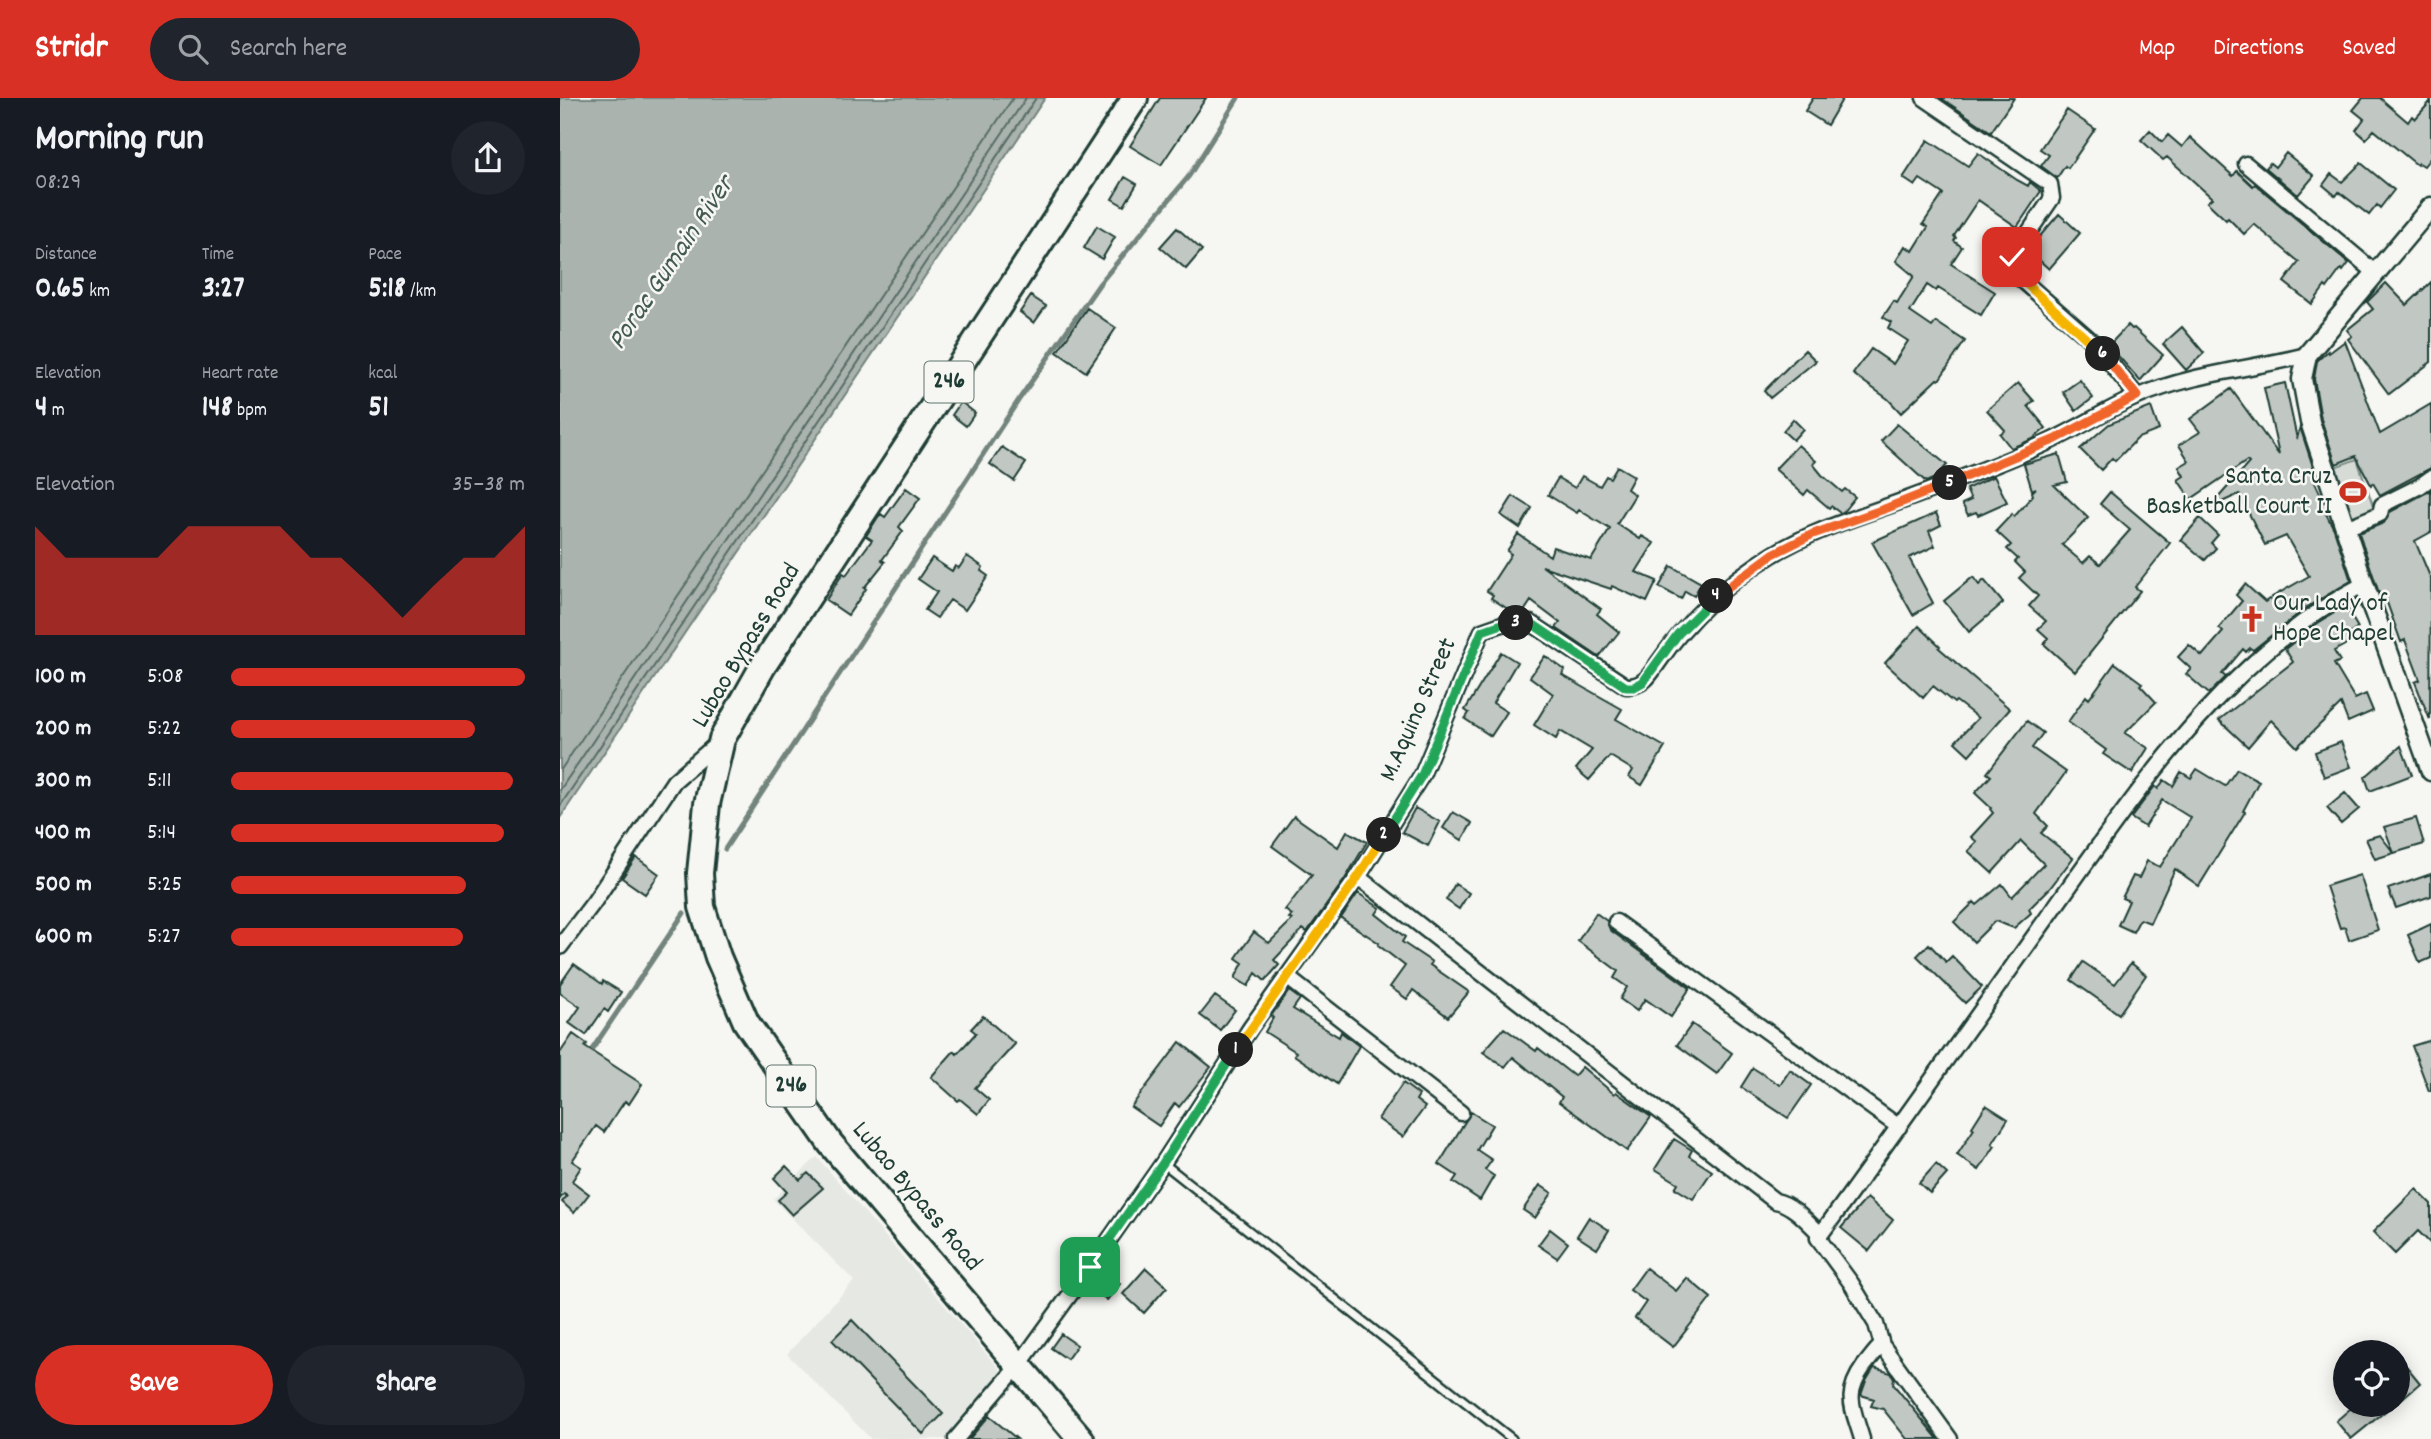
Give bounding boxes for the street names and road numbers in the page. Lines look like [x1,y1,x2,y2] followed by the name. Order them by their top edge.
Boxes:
[924,362,974,402] road number: 246
[683,557,811,735] street label: Lubao Bypass Road
[1371,632,1467,788] street label: M.Aquino Street
[766,1066,816,1106] road number: 246
[842,1114,990,1280] street label: Lubao Bypass Road

